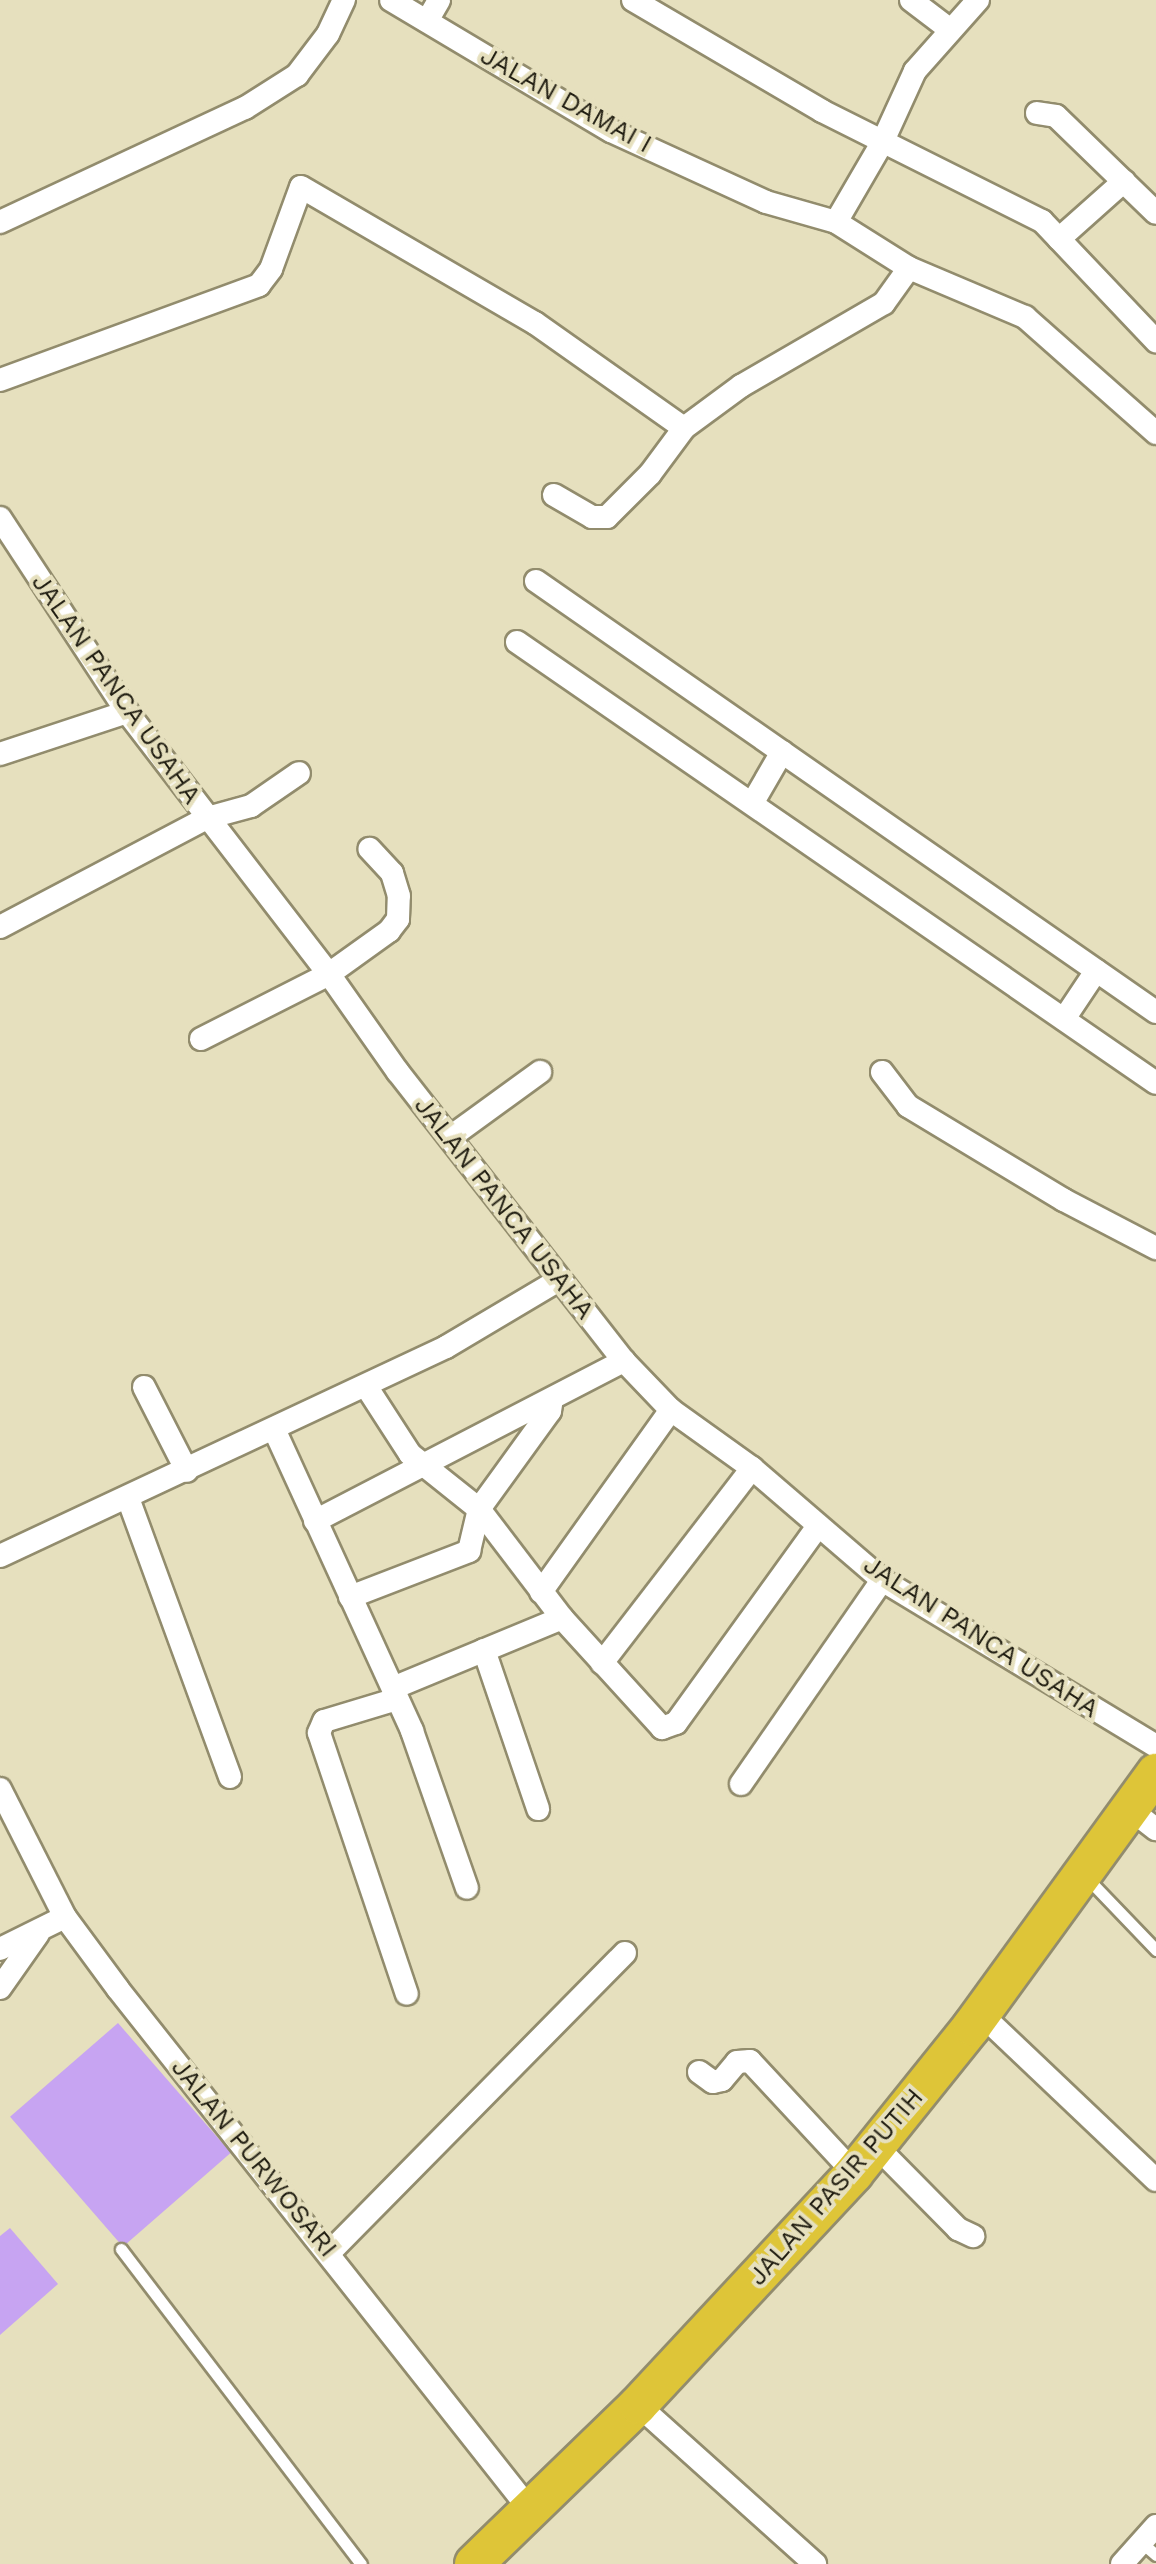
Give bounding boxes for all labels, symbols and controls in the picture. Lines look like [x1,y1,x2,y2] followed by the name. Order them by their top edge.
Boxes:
[475,40,657,160] street label: JALAN DAMAI I
[24,567,208,811] street label: JALAN PANCA USAHA
[407,1090,601,1326] street label: JALAN PANCA USAHA
[857,1549,1105,1725] street label: JALAN PANCA USAHA
[164,2053,344,2263] street label: JALAN PURWOSARI
[742,2082,930,2292] street label: JALAN PASIR PUTIH

